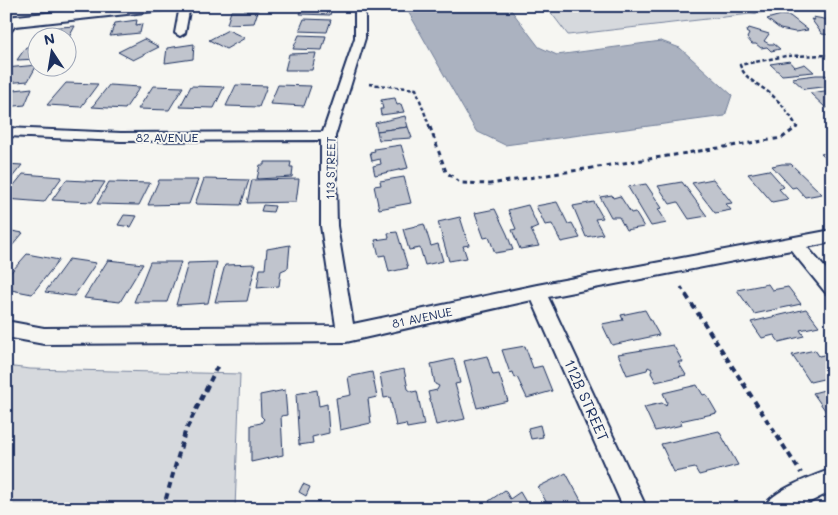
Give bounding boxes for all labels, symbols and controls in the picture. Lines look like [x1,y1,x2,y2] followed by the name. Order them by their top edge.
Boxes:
[28,28,78,78] north arrow
[42,28,56,49] text: N
[136,129,198,145] street label: 82 AVENUE
[321,136,339,200] street label: 113 STREET
[390,303,454,331] street label: 81 AVENUE
[560,356,614,444] street label: 112B STREET

